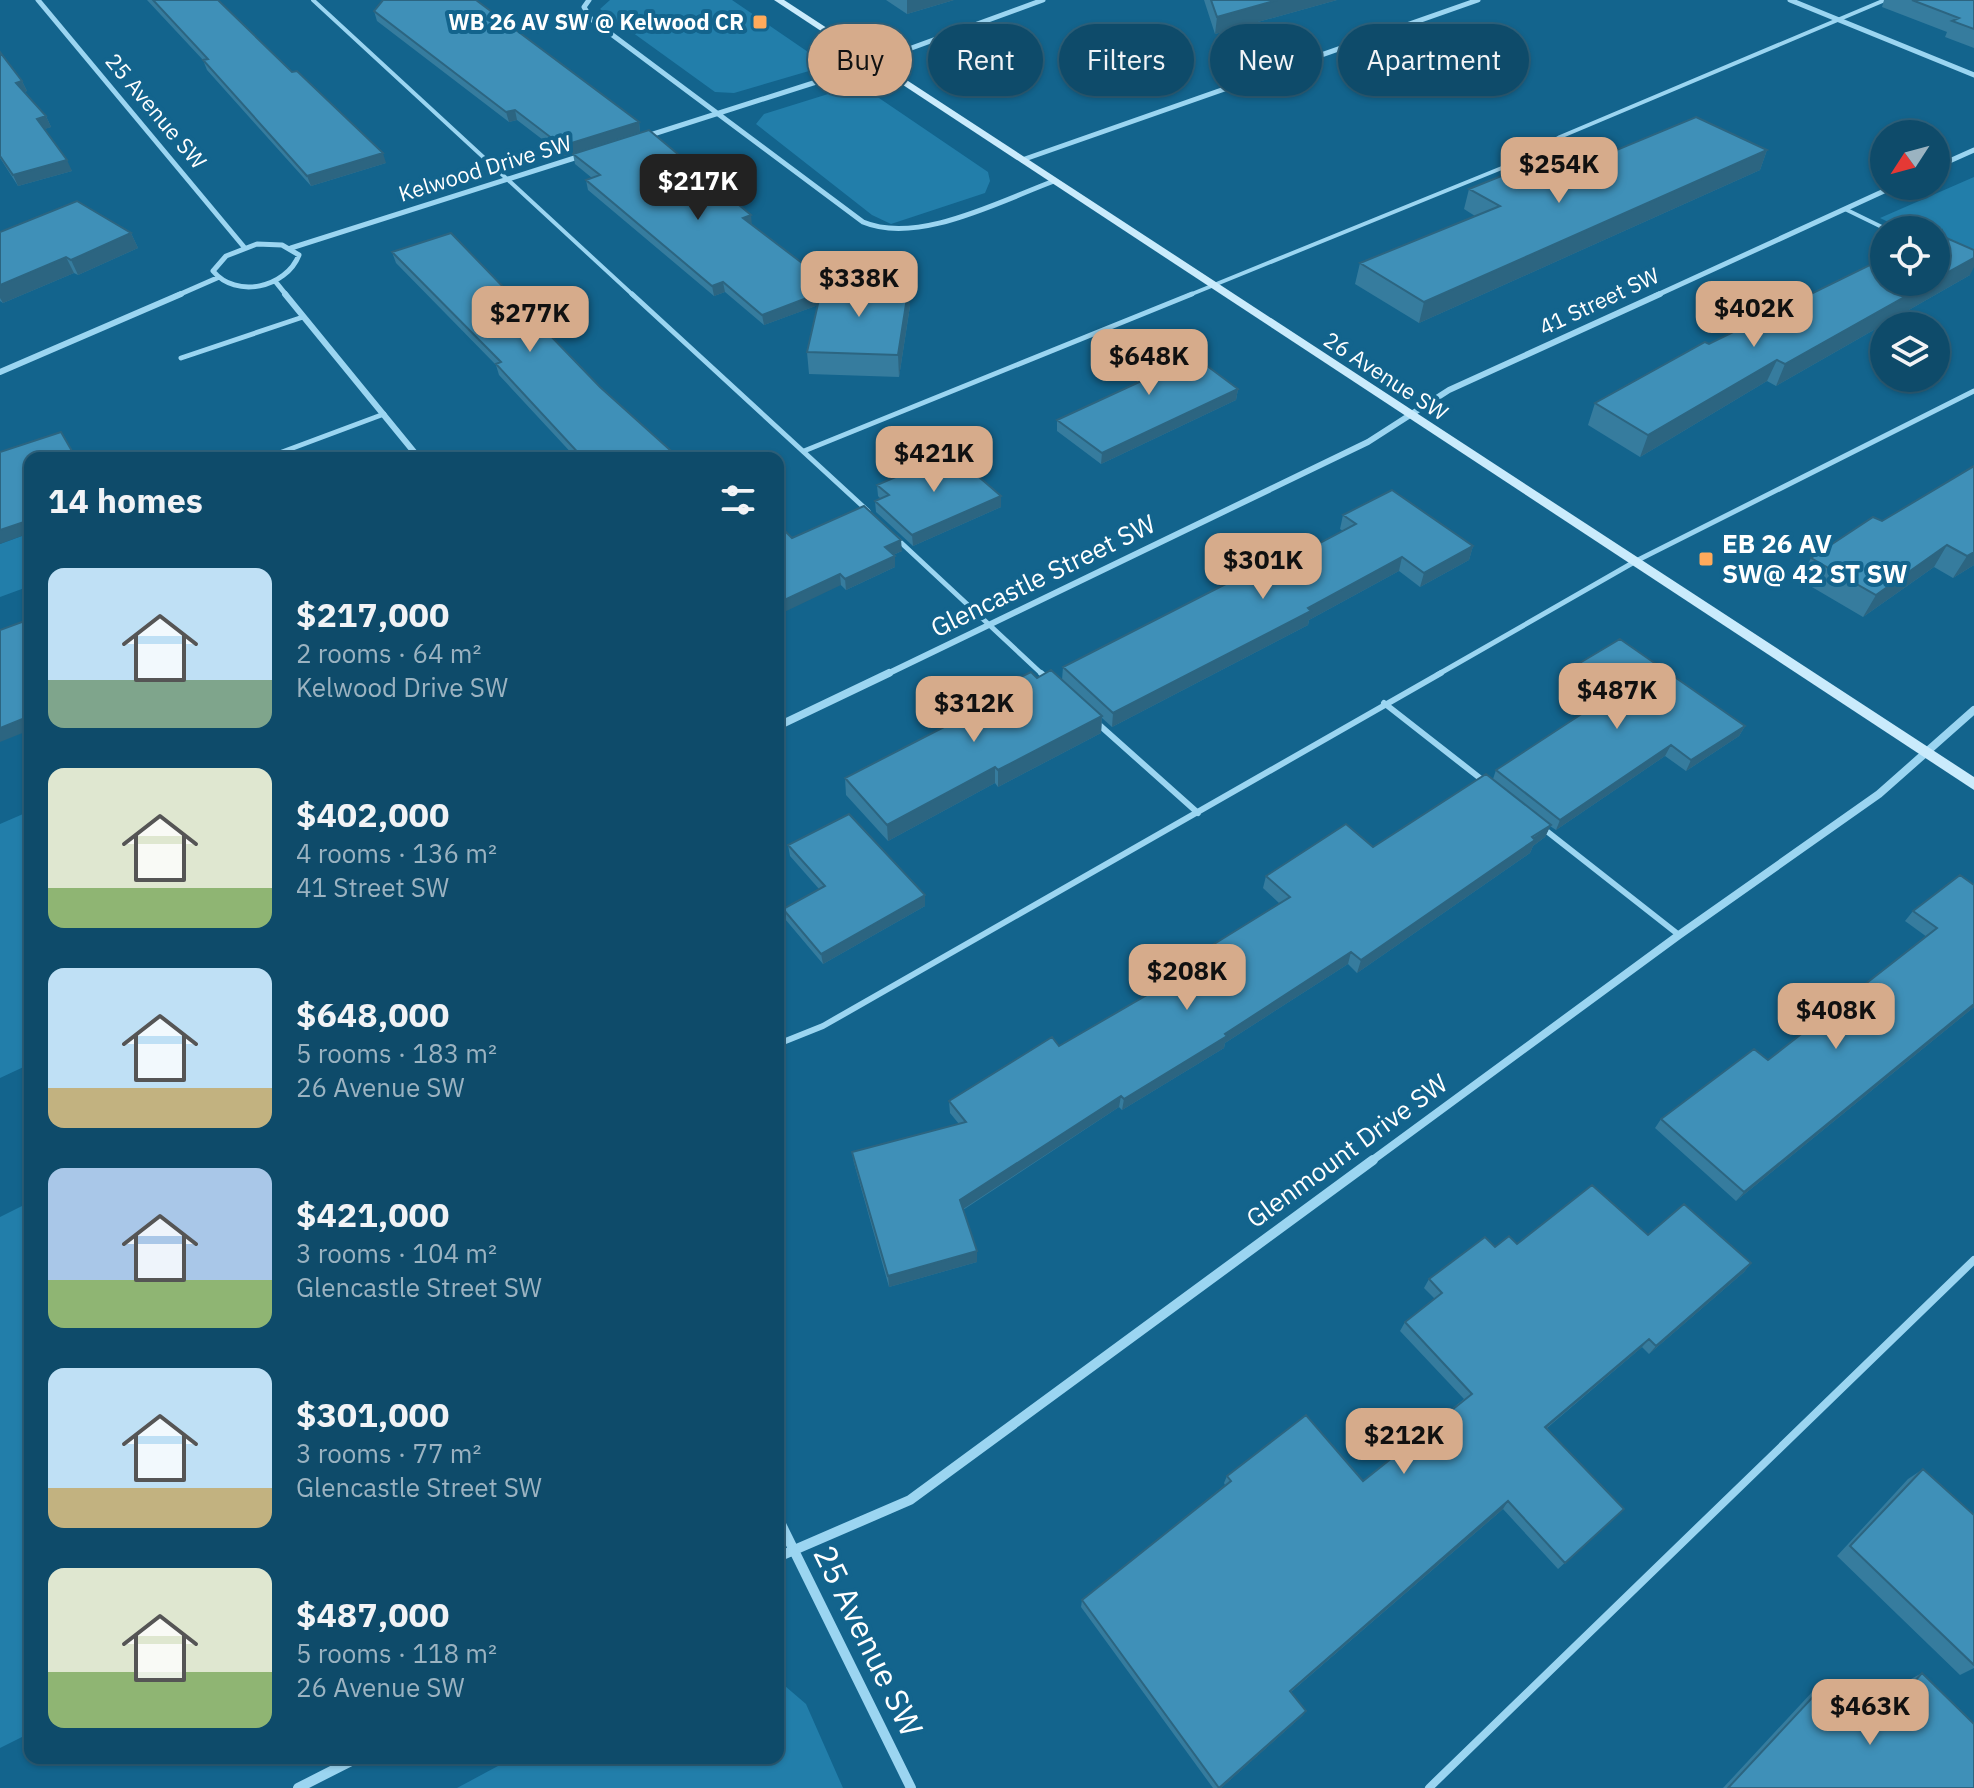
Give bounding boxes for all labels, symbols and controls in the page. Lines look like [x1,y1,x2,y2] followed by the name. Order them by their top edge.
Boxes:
[448,7,744,36] place label: WB 26 AV SW @ Kelwood CR
[751,13,769,31] marker: WB 26 AV SW @ Kelwood CR
[808,24,912,96] chip: Buy
[928,24,1043,96] chip: Rent
[1059,24,1194,96] chip: Filters
[1210,24,1322,96] chip: New
[1338,24,1529,96] chip: Apartment
[99,47,214,175] street label: 25 Avenue SW
[1870,120,1950,200] north arrow
[1870,120,1950,392] map controls
[395,127,575,208] street label: Kelwood Drive SW
[1503,137,1615,205] pin: $254K
[1519,146,1599,180] text: $254K
[642,154,754,222] pin: $217K
[658,163,738,197] text: $217K
[1870,216,1950,296] button: locate
[803,251,915,319] pin: $338K
[819,260,899,294] text: $338K
[1534,260,1664,341] street label: 41 Street SW
[1698,281,1810,349] pin: $402K
[474,286,586,354] pin: $277K
[1714,290,1794,324] text: $402K
[490,295,570,329] text: $277K
[1870,312,1950,392] button: layers
[1319,325,1454,427] street label: 26 Avenue SW
[1093,329,1205,397] pin: $648K
[1109,338,1189,372] text: $648K
[878,426,990,494] pin: $421K
[894,435,974,469] text: $421K
[48,478,203,522] text: 14 homes
[716,478,760,522] icon: filters
[925,506,1161,644] street label: Glencastle Street SW
[1722,526,1907,590] place label: EB 26 AV SW@ 42 ST SW
[1207,533,1319,601] pin: $301K
[1223,542,1303,576] text: $301K
[1697,550,1715,568] marker: EB 26 AV SW@ 42 ST SW
[296,592,449,636] text: $217,000
[112,600,208,696] icon: home
[296,636,481,670] text: 2 rooms · 64 m²
[1561,663,1673,731] pin: $487K
[296,670,508,704] text: Kelwood Drive SW
[1577,672,1657,706] text: $487K
[918,676,1030,744] pin: $312K
[934,685,1014,719] text: $312K
[296,792,449,836] text: $402,000
[112,800,208,896] icon: home
[296,836,497,870] text: 4 rooms · 136 m²
[296,870,449,904] text: 41 Street SW
[1131,944,1243,1012] pin: $208K
[1147,953,1227,987] text: $208K
[1780,983,1892,1051] pin: $408K
[296,992,449,1036] text: $648,000
[1796,992,1876,1026] text: $408K
[112,1000,208,1096] icon: home
[296,1036,497,1070] text: 5 rooms · 183 m²
[1239,1066,1454,1235] street label: Glenmount Drive SW
[296,1070,465,1104] text: 26 Avenue SW
[296,1192,449,1236] text: $421,000
[112,1200,208,1296] icon: home
[296,1236,497,1270] text: 3 rooms · 104 m²
[296,1270,542,1304] text: Glencastle Street SW
[296,1392,449,1436] text: $301,000
[112,1400,208,1496] icon: home
[1348,1408,1460,1476] pin: $212K
[1364,1417,1444,1451] text: $212K
[296,1436,481,1470] text: 3 rooms · 77 m²
[296,1470,542,1504] text: Glencastle Street SW
[805,1538,933,1743] street label: 25 Avenue SW
[296,1592,449,1636] text: $487,000
[112,1600,208,1696] icon: home
[296,1636,497,1670] text: 5 rooms · 118 m²
[296,1670,465,1704] text: 26 Avenue SW
[1814,1679,1926,1747] pin: $463K
[1830,1688,1910,1722] text: $463K

